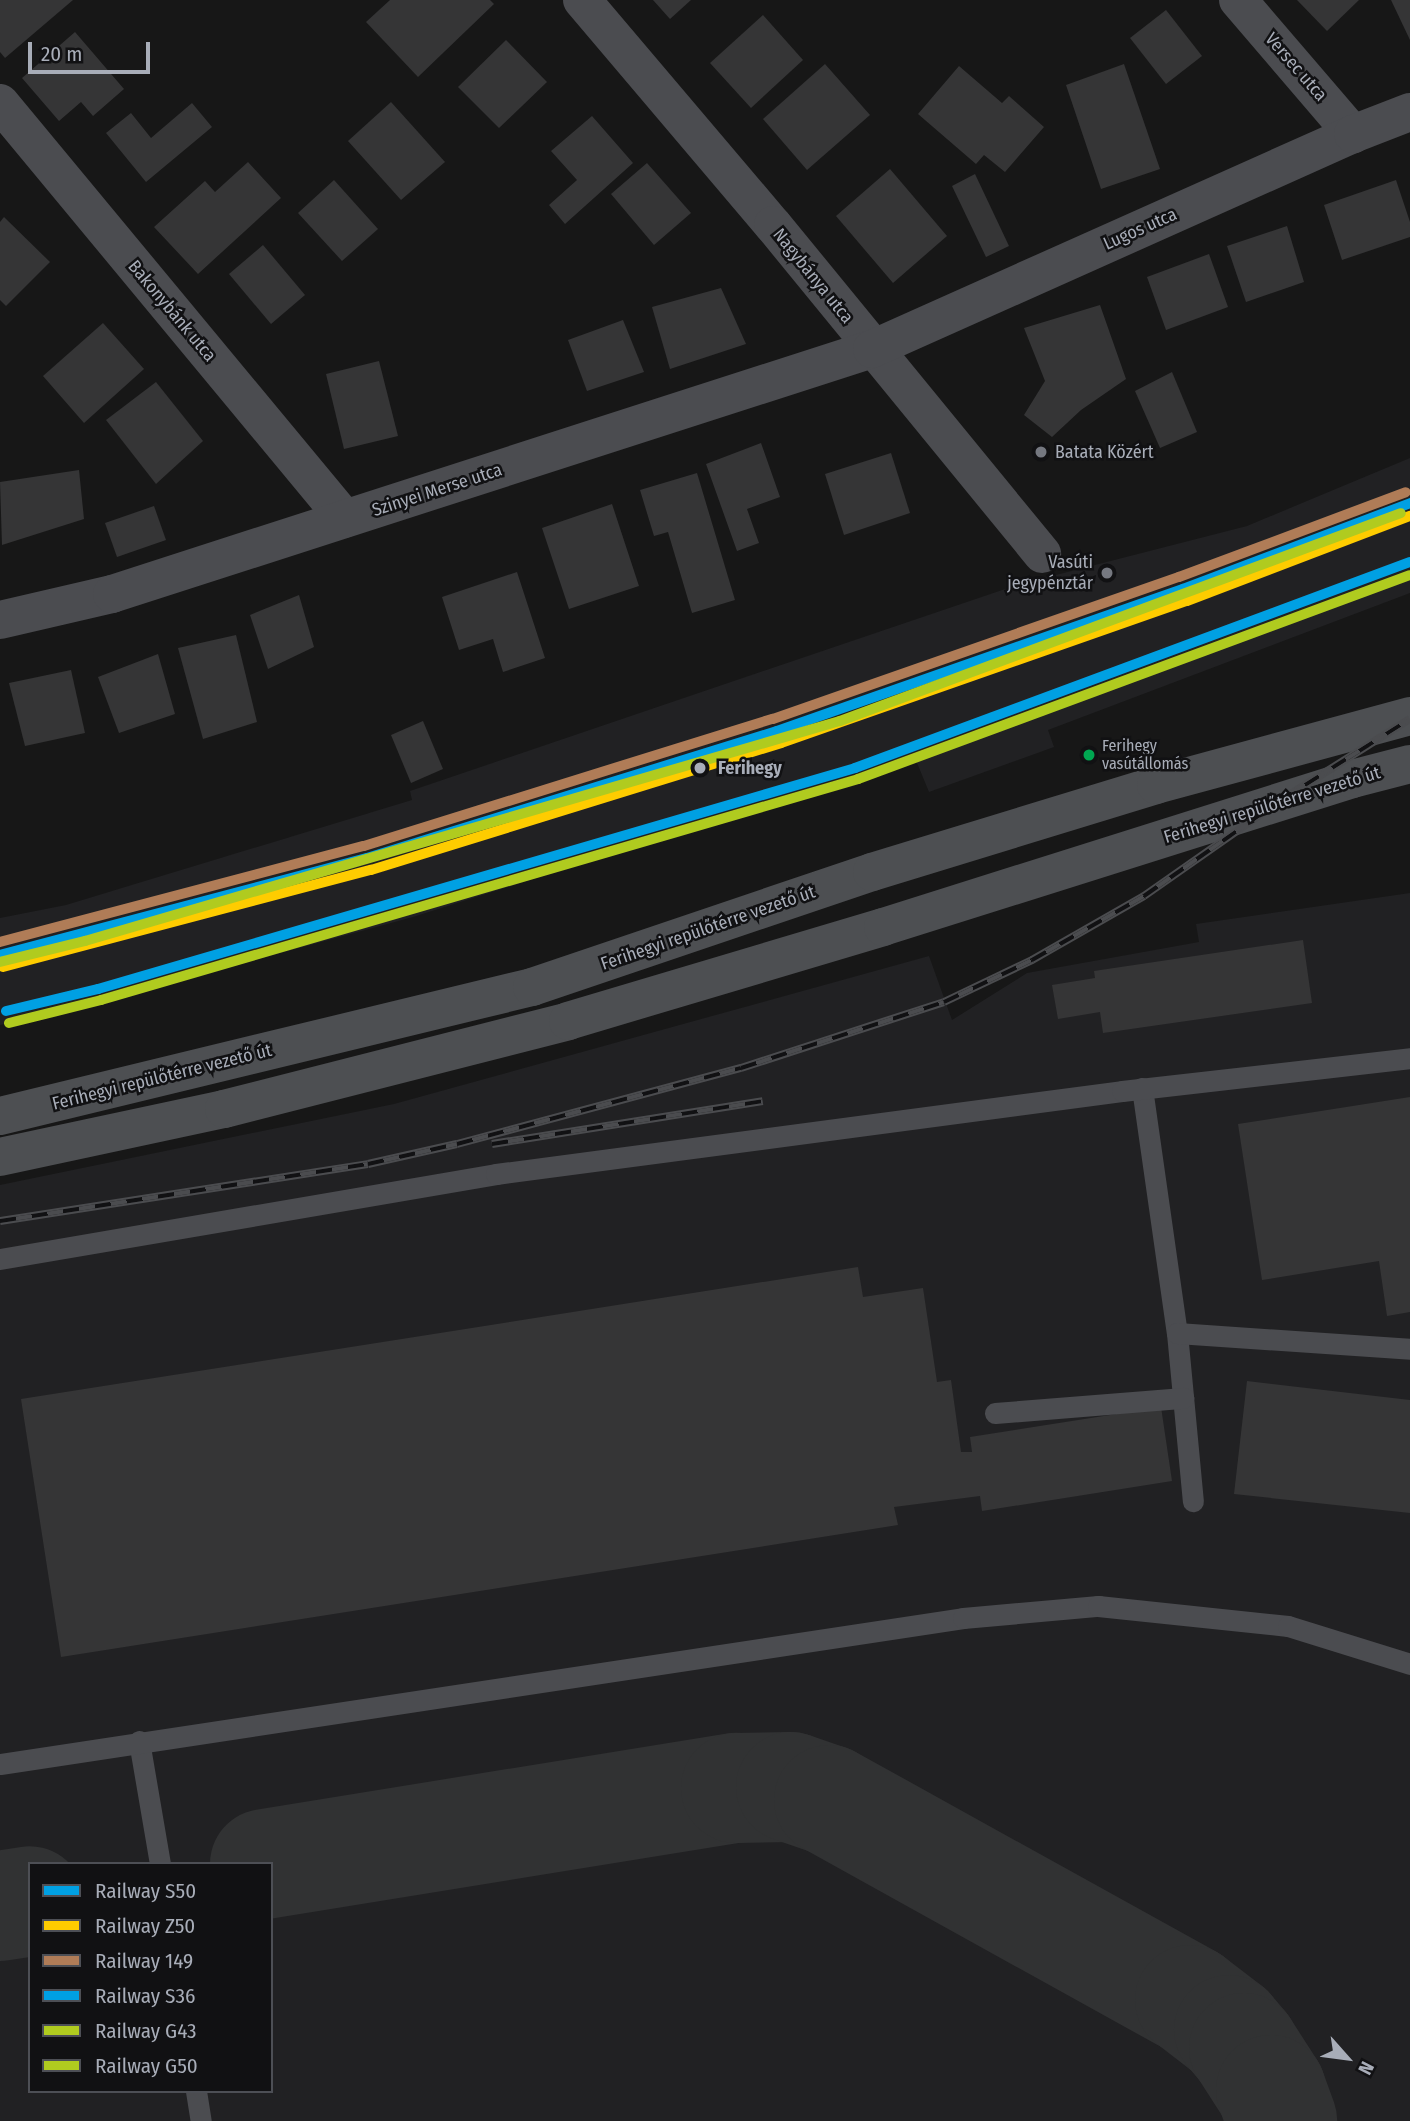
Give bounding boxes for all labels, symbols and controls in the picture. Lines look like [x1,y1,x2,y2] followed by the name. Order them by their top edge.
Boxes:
[32,28,154,72] scale bar
[1260,28,1332,106] street label: Versec utca
[41,41,82,67] text: 20 m
[1100,203,1180,255] street label: Lugos utca
[768,224,858,328] street label: Nagybánya utca
[123,256,221,366] street label: Bakonybánk utca
[1055,441,1154,463] place label: Batata Közért
[1033,444,1049,460] marker: Batata Közért
[369,459,505,521] street label: Szinyei Merse utca
[1007,552,1093,594] place label: Vasúti jegypénztár
[1099,565,1115,581] marker: Vasúti jegypénztár
[1102,736,1188,774] place label: Ferihegy vasútállomás
[1082,748,1096,762] marker: Ferihegy vasútállomás
[689,757,711,779] marker: Ferihegy
[718,757,782,779] place label: Ferihegy
[1161,762,1383,848] street label: Ferihegyi repülőtérre vezető út
[598,881,818,975] street label: Ferihegyi repülőtérre vezető út
[50,1039,274,1115] street label: Ferihegyi repülőtérre vezető út
[28,1862,273,2093] legend
[95,1878,196,1904] text: Railway S50
[95,1913,195,1939] text: Railway Z50
[95,1948,193,1974] text: Railway 149
[95,1983,195,2009] text: Railway S36
[95,2018,197,2044] text: Railway G43
[1312,2023,1382,2093] north arrow
[95,2053,198,2079] text: Railway G50
[1353,2058,1379,2079] text: N

